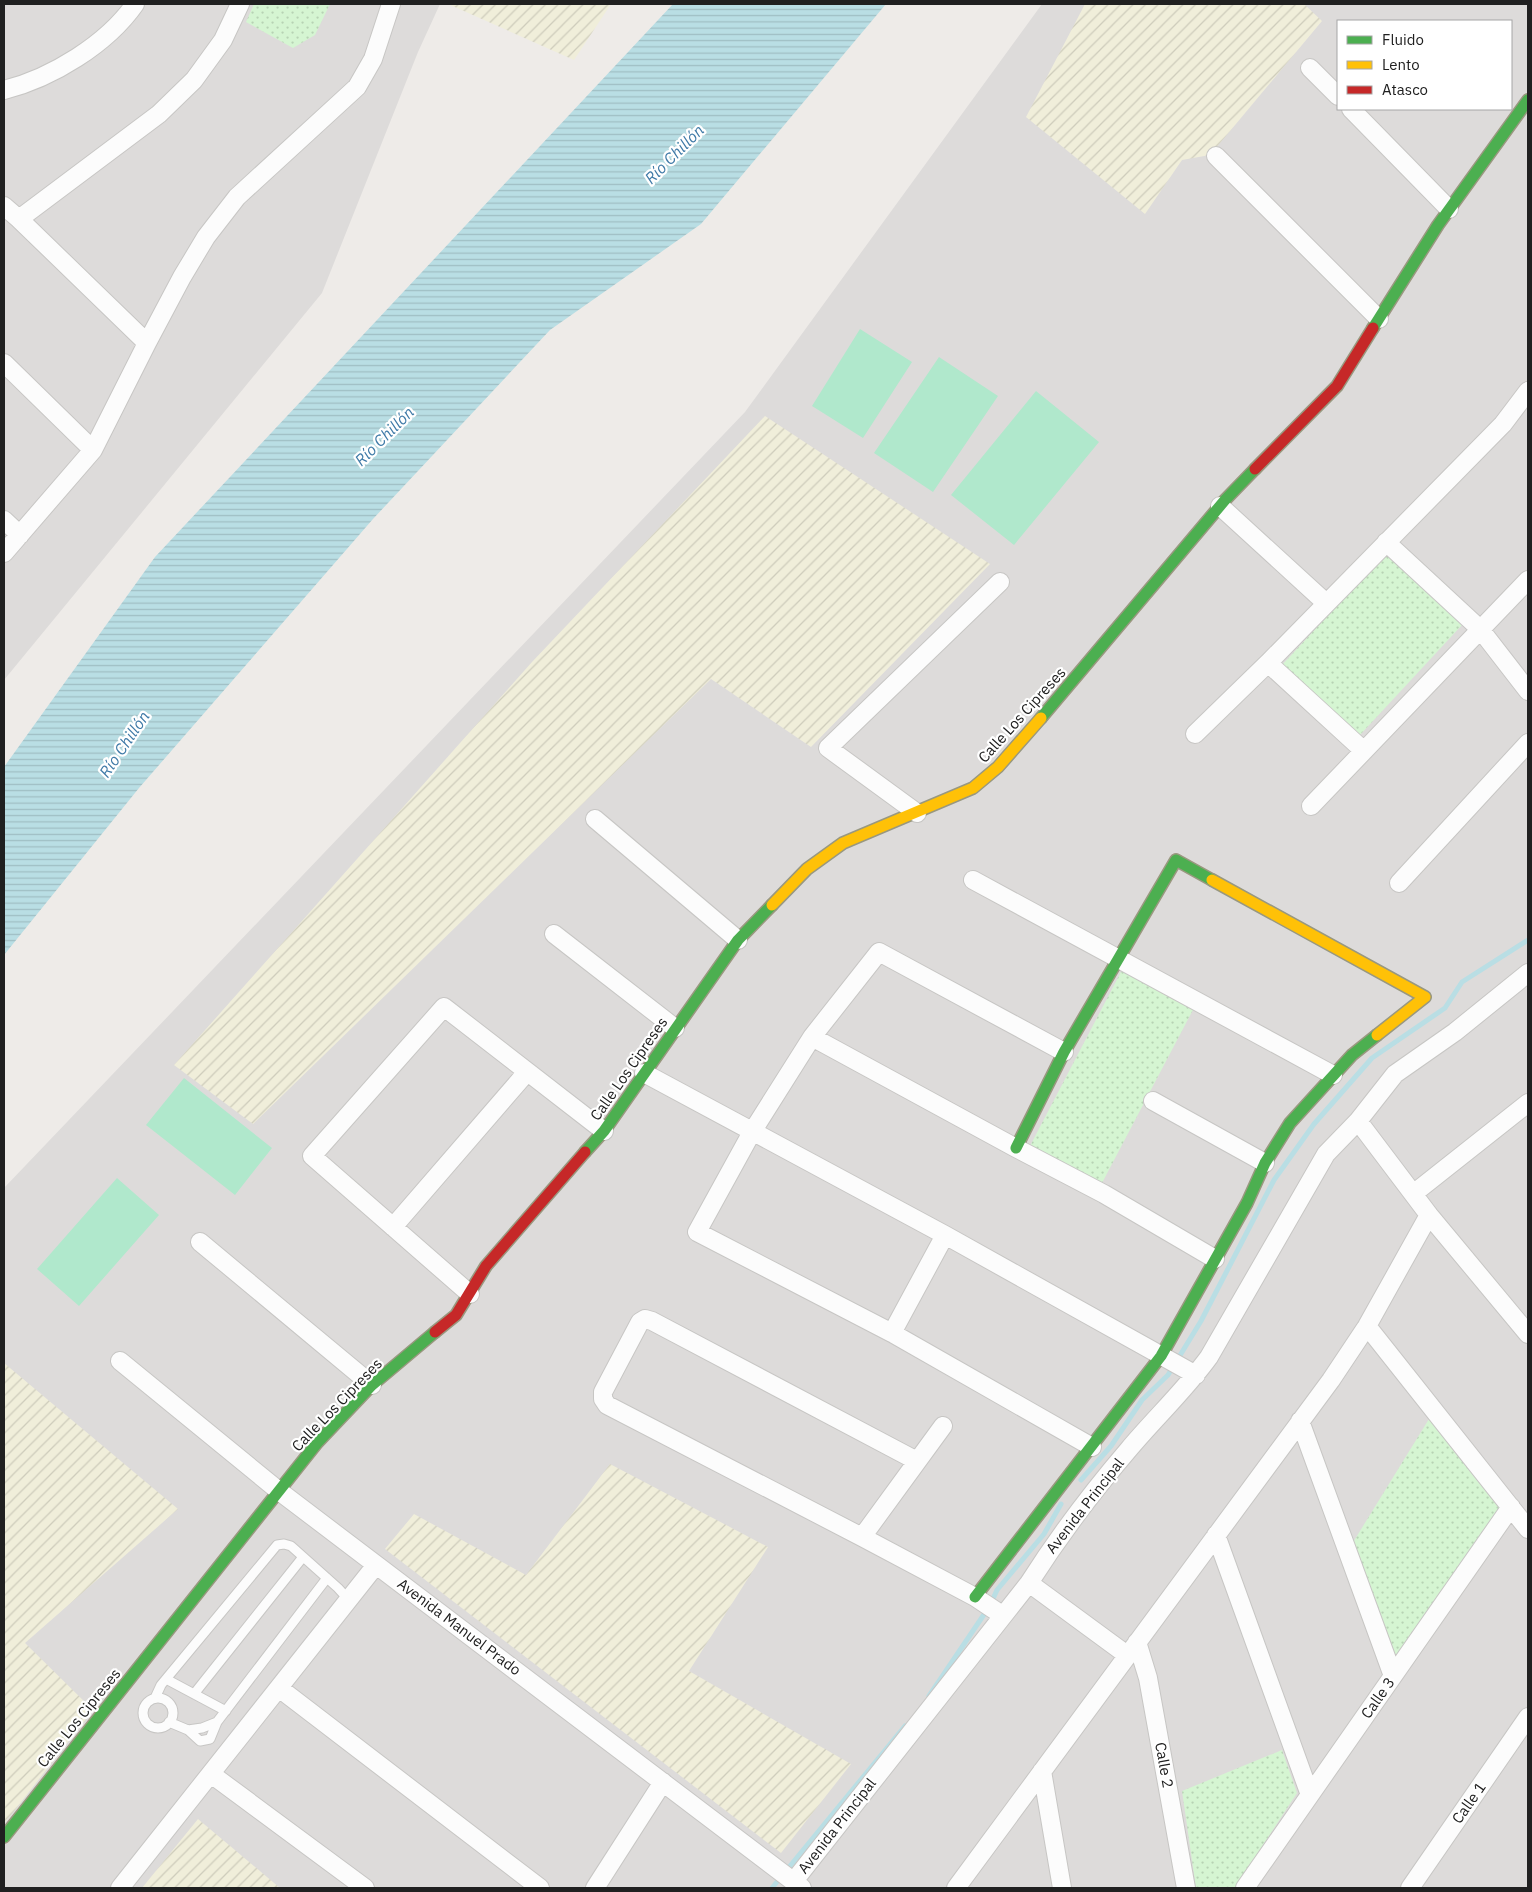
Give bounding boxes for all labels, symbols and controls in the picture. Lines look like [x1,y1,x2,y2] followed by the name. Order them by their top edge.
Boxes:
[1337,20,1512,110] legend
[1382,30,1424,49] text: Fluido
[1382,55,1420,74] text: Lento
[1382,80,1428,99] text: Atasco
[640,120,708,188] water label: Río Chillón
[350,402,418,470] water label: Río Chillón
[974,663,1070,766] street label: Calle Los Cipreses
[94,707,154,781] water label: Río Chillón
[586,1013,671,1124] street label: Calle Los Cipreses
[287,1354,386,1455] street label: Calle Los Cipreses
[1041,1454,1128,1557] street label: Avenida Principal
[394,1574,525,1679] street label: Avenida Manuel Prado
[33,1664,124,1771] street label: Calle Los Cipreses
[1357,1673,1399,1722] street label: Calle 3
[1151,1741,1178,1789] street label: Calle 2
[793,1774,880,1877] street label: Avenida Principal
[1448,1778,1490,1827] street label: Calle 1

